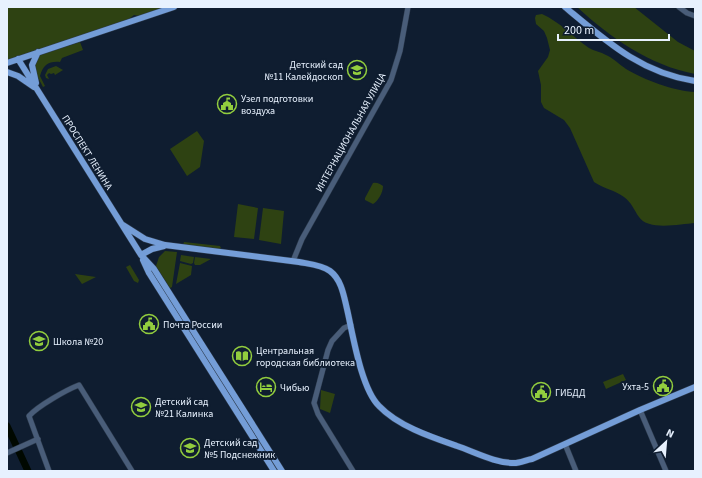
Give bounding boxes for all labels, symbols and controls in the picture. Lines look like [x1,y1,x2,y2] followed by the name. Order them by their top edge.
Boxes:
[558,16,669,42] scale bar
[564,22,594,39] text: 200 m
[264,58,344,84] place label: Детский сад №11 Калейдоскоп
[346,59,368,81] school or university icon: Детский сад №11 Калейдоскоп
[312,70,390,195] street label: ИНТЕРНАЦИОНАЛЬНАЯ УЛИЦА
[241,92,313,118] place label: Узел подготовки воздуха
[216,93,238,115] public building icon: Узел подготовки воздуха
[58,112,116,193] street label: ПРОСПЕКТ ЛЕНИНА
[138,313,160,335] public building icon: Почта России
[163,318,222,332] place label: Почта России
[28,330,50,352] school or university icon: Школа №20
[53,335,103,349] place label: Школа №20
[256,344,355,370] place label: Центральная городская библиотека
[231,345,253,367] library icon: Центральная городская библиотека
[652,375,674,397] public building icon: Ухта-5
[255,376,277,398] hotel icon: Чибью
[622,380,649,394] place label: Ухта-5
[280,381,309,395] place label: Чибью
[530,381,552,403] public building icon: ГИБДД
[555,386,586,400] place label: ГИБДД
[155,395,213,421] place label: Детский сад №21 Калинка
[130,396,152,418] school or university icon: Детский сад №21 Калинка
[646,422,686,462] north arrow
[664,425,677,442] text: N
[204,436,275,462] place label: Детский сад №5 Подснежник
[179,437,201,459] school or university icon: Детский сад №5 Подснежник

